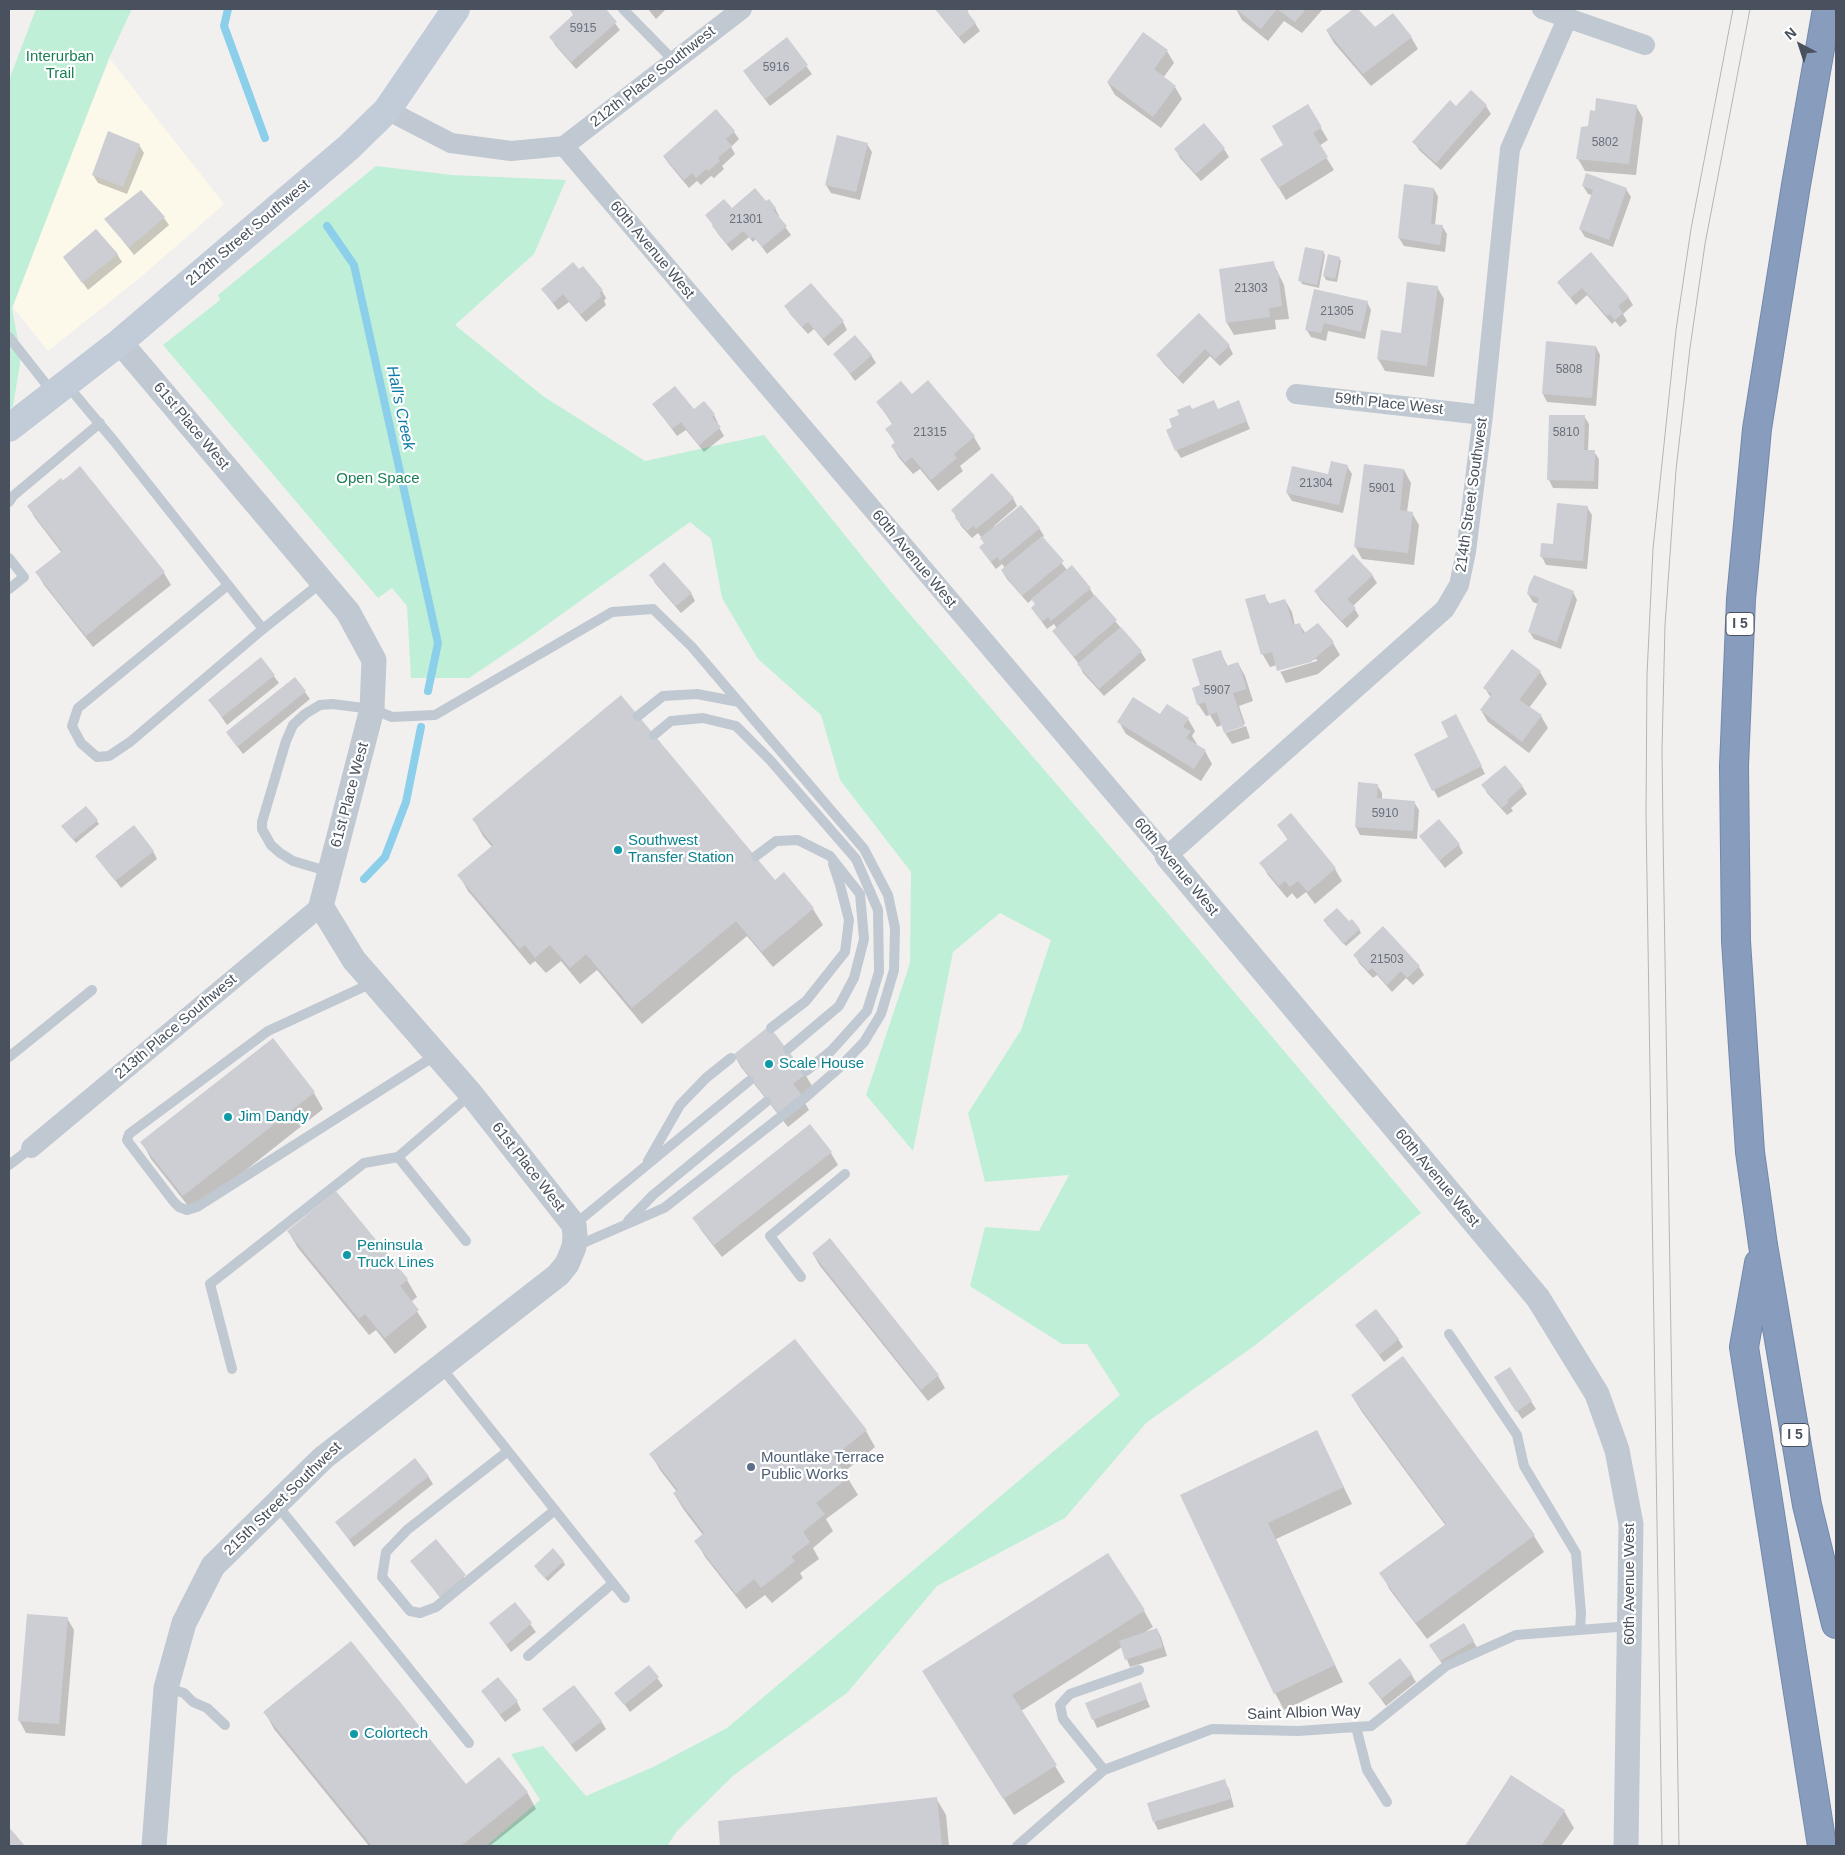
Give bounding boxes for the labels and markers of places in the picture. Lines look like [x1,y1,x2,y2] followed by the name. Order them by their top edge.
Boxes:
[628,832,734,867] place label: Southwest Transfer Station
[612,844,624,856] marker: Southwest Transfer Station
[779,1055,864,1073] place label: Scale House
[763,1058,775,1070] marker: Scale House
[238,1108,309,1126] place label: Jim Dandy
[222,1111,234,1123] marker: Jim Dandy
[357,1237,434,1272] place label: Peninsula Truck Lines
[341,1249,353,1261] marker: Peninsula Truck Lines
[761,1449,884,1484] place label: Mountlake Terrace Public Works
[745,1461,757,1473] marker: Mountlake Terrace Public Works
[364,1725,428,1743] place label: Colortech
[348,1728,360,1740] marker: Colortech

